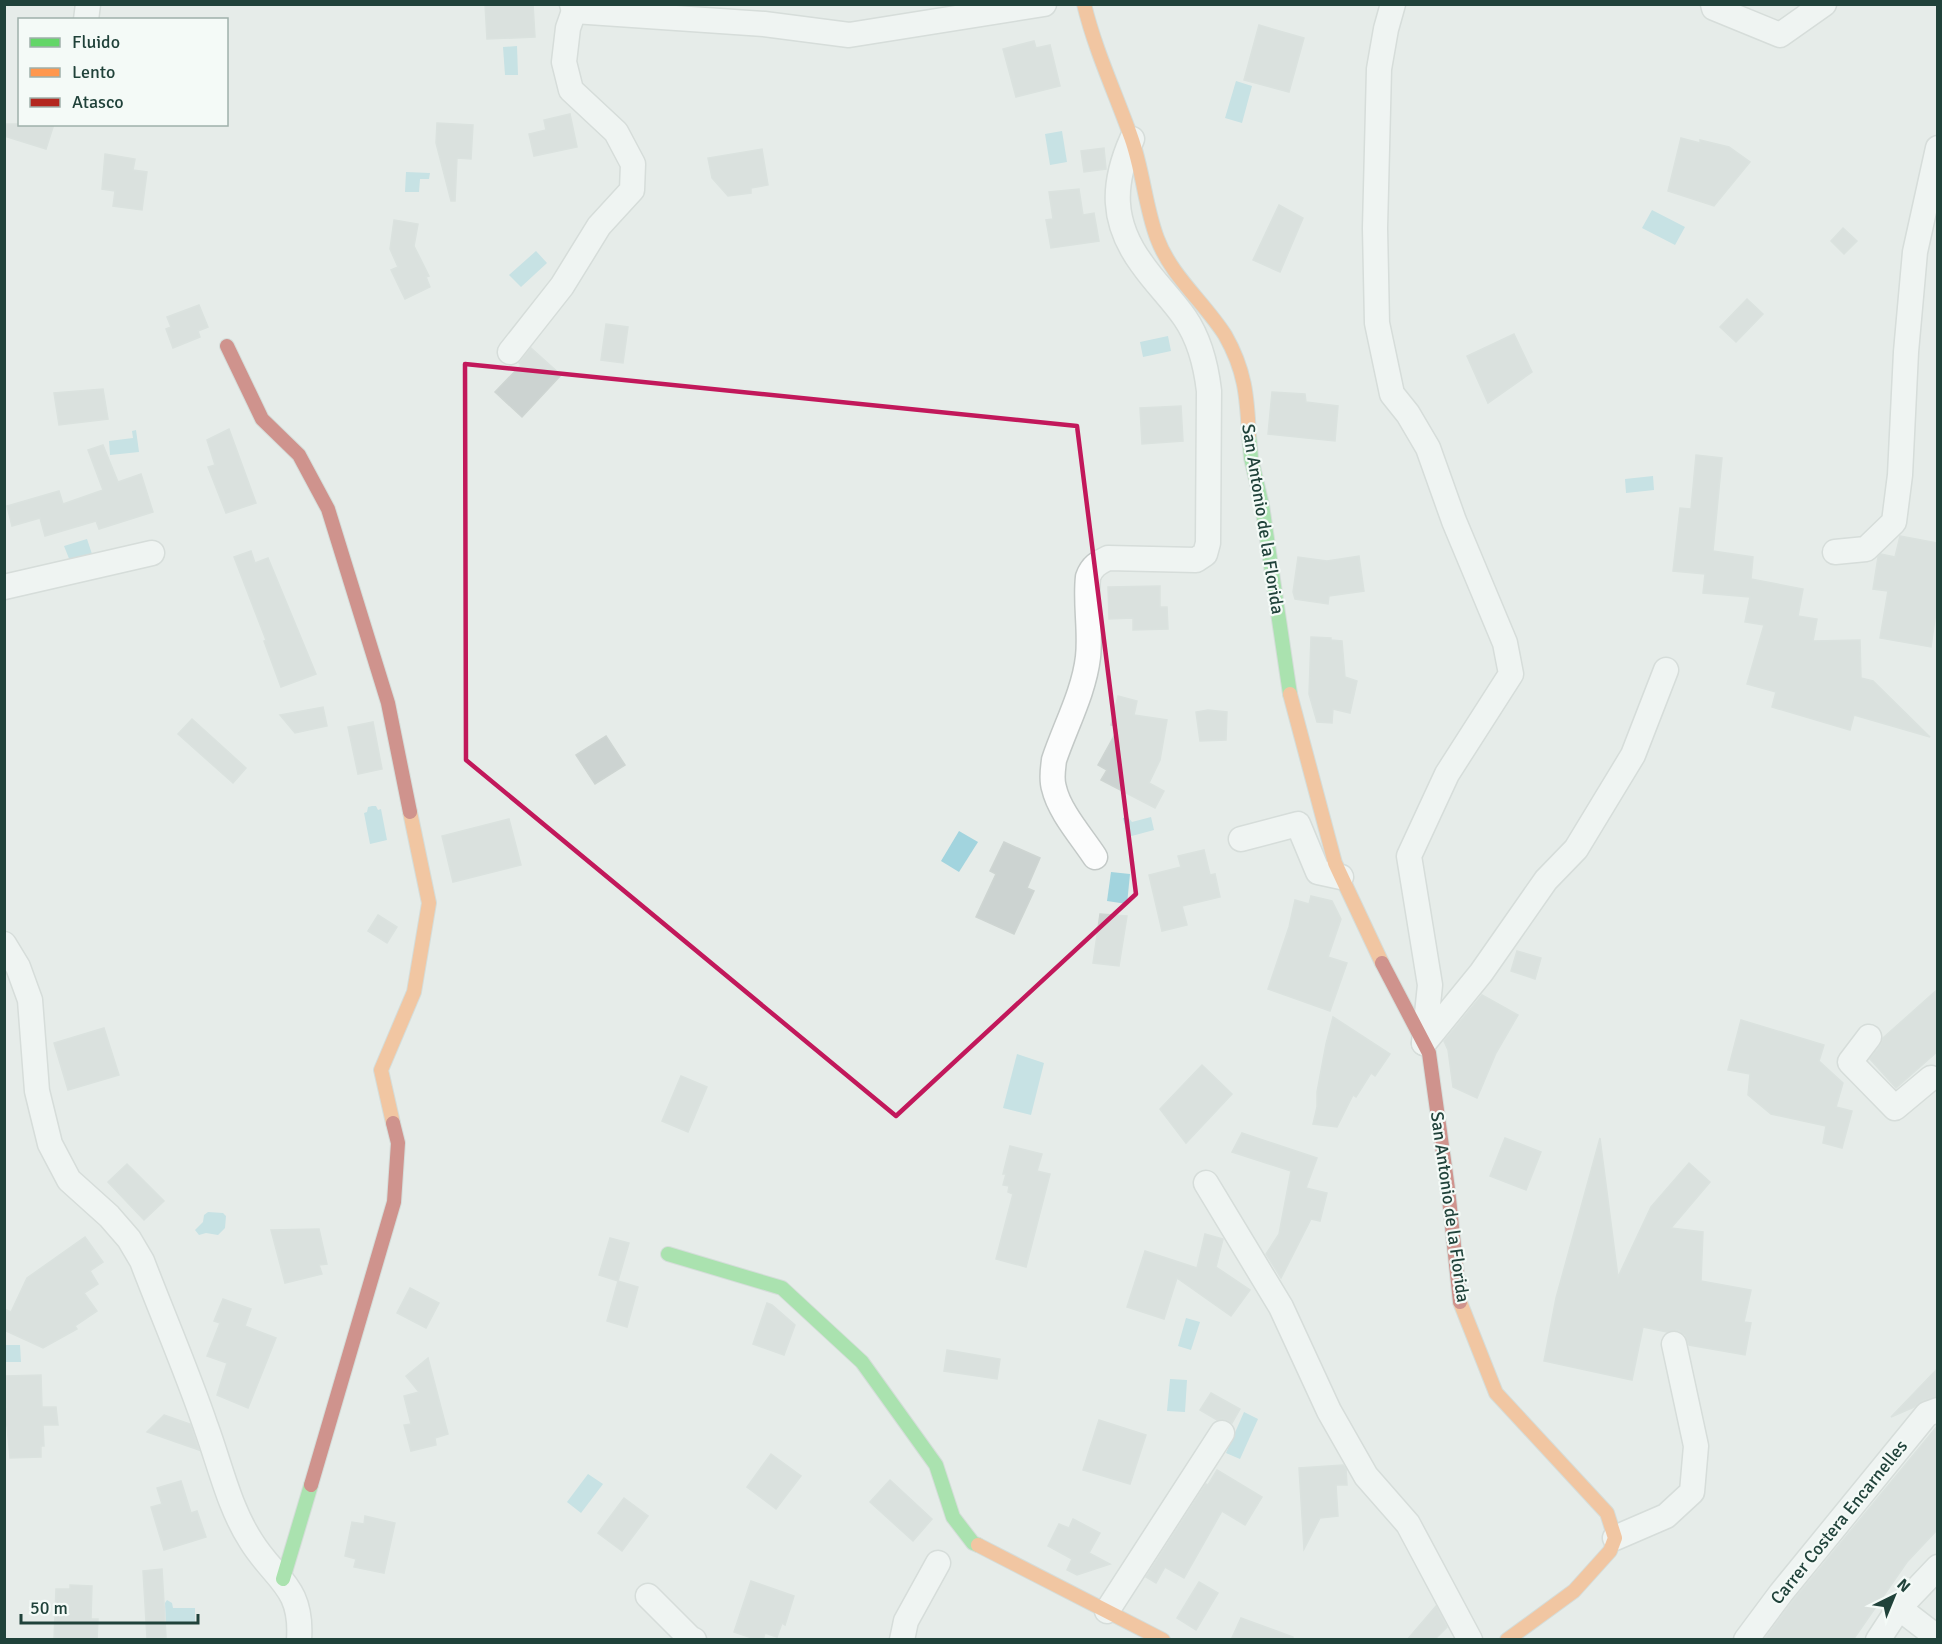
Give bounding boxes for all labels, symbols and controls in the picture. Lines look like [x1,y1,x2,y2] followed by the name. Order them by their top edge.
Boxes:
[18,18,228,126] legend
[72,31,120,53] text: Fluido
[72,61,115,83] text: Lento
[72,91,124,113] text: Atasco
[1237,422,1289,616] street label: San Antonio de la Florida
[1426,1110,1474,1304] street label: San Antonio de la Florida
[1766,1435,1912,1609] street label: Carrer Costera Encarnelles
[1864,1566,1924,1626] north arrow
[1893,1575,1914,1597] text: N
[21,1587,198,1625] scale bar
[30,1597,68,1619] text: 50 m

